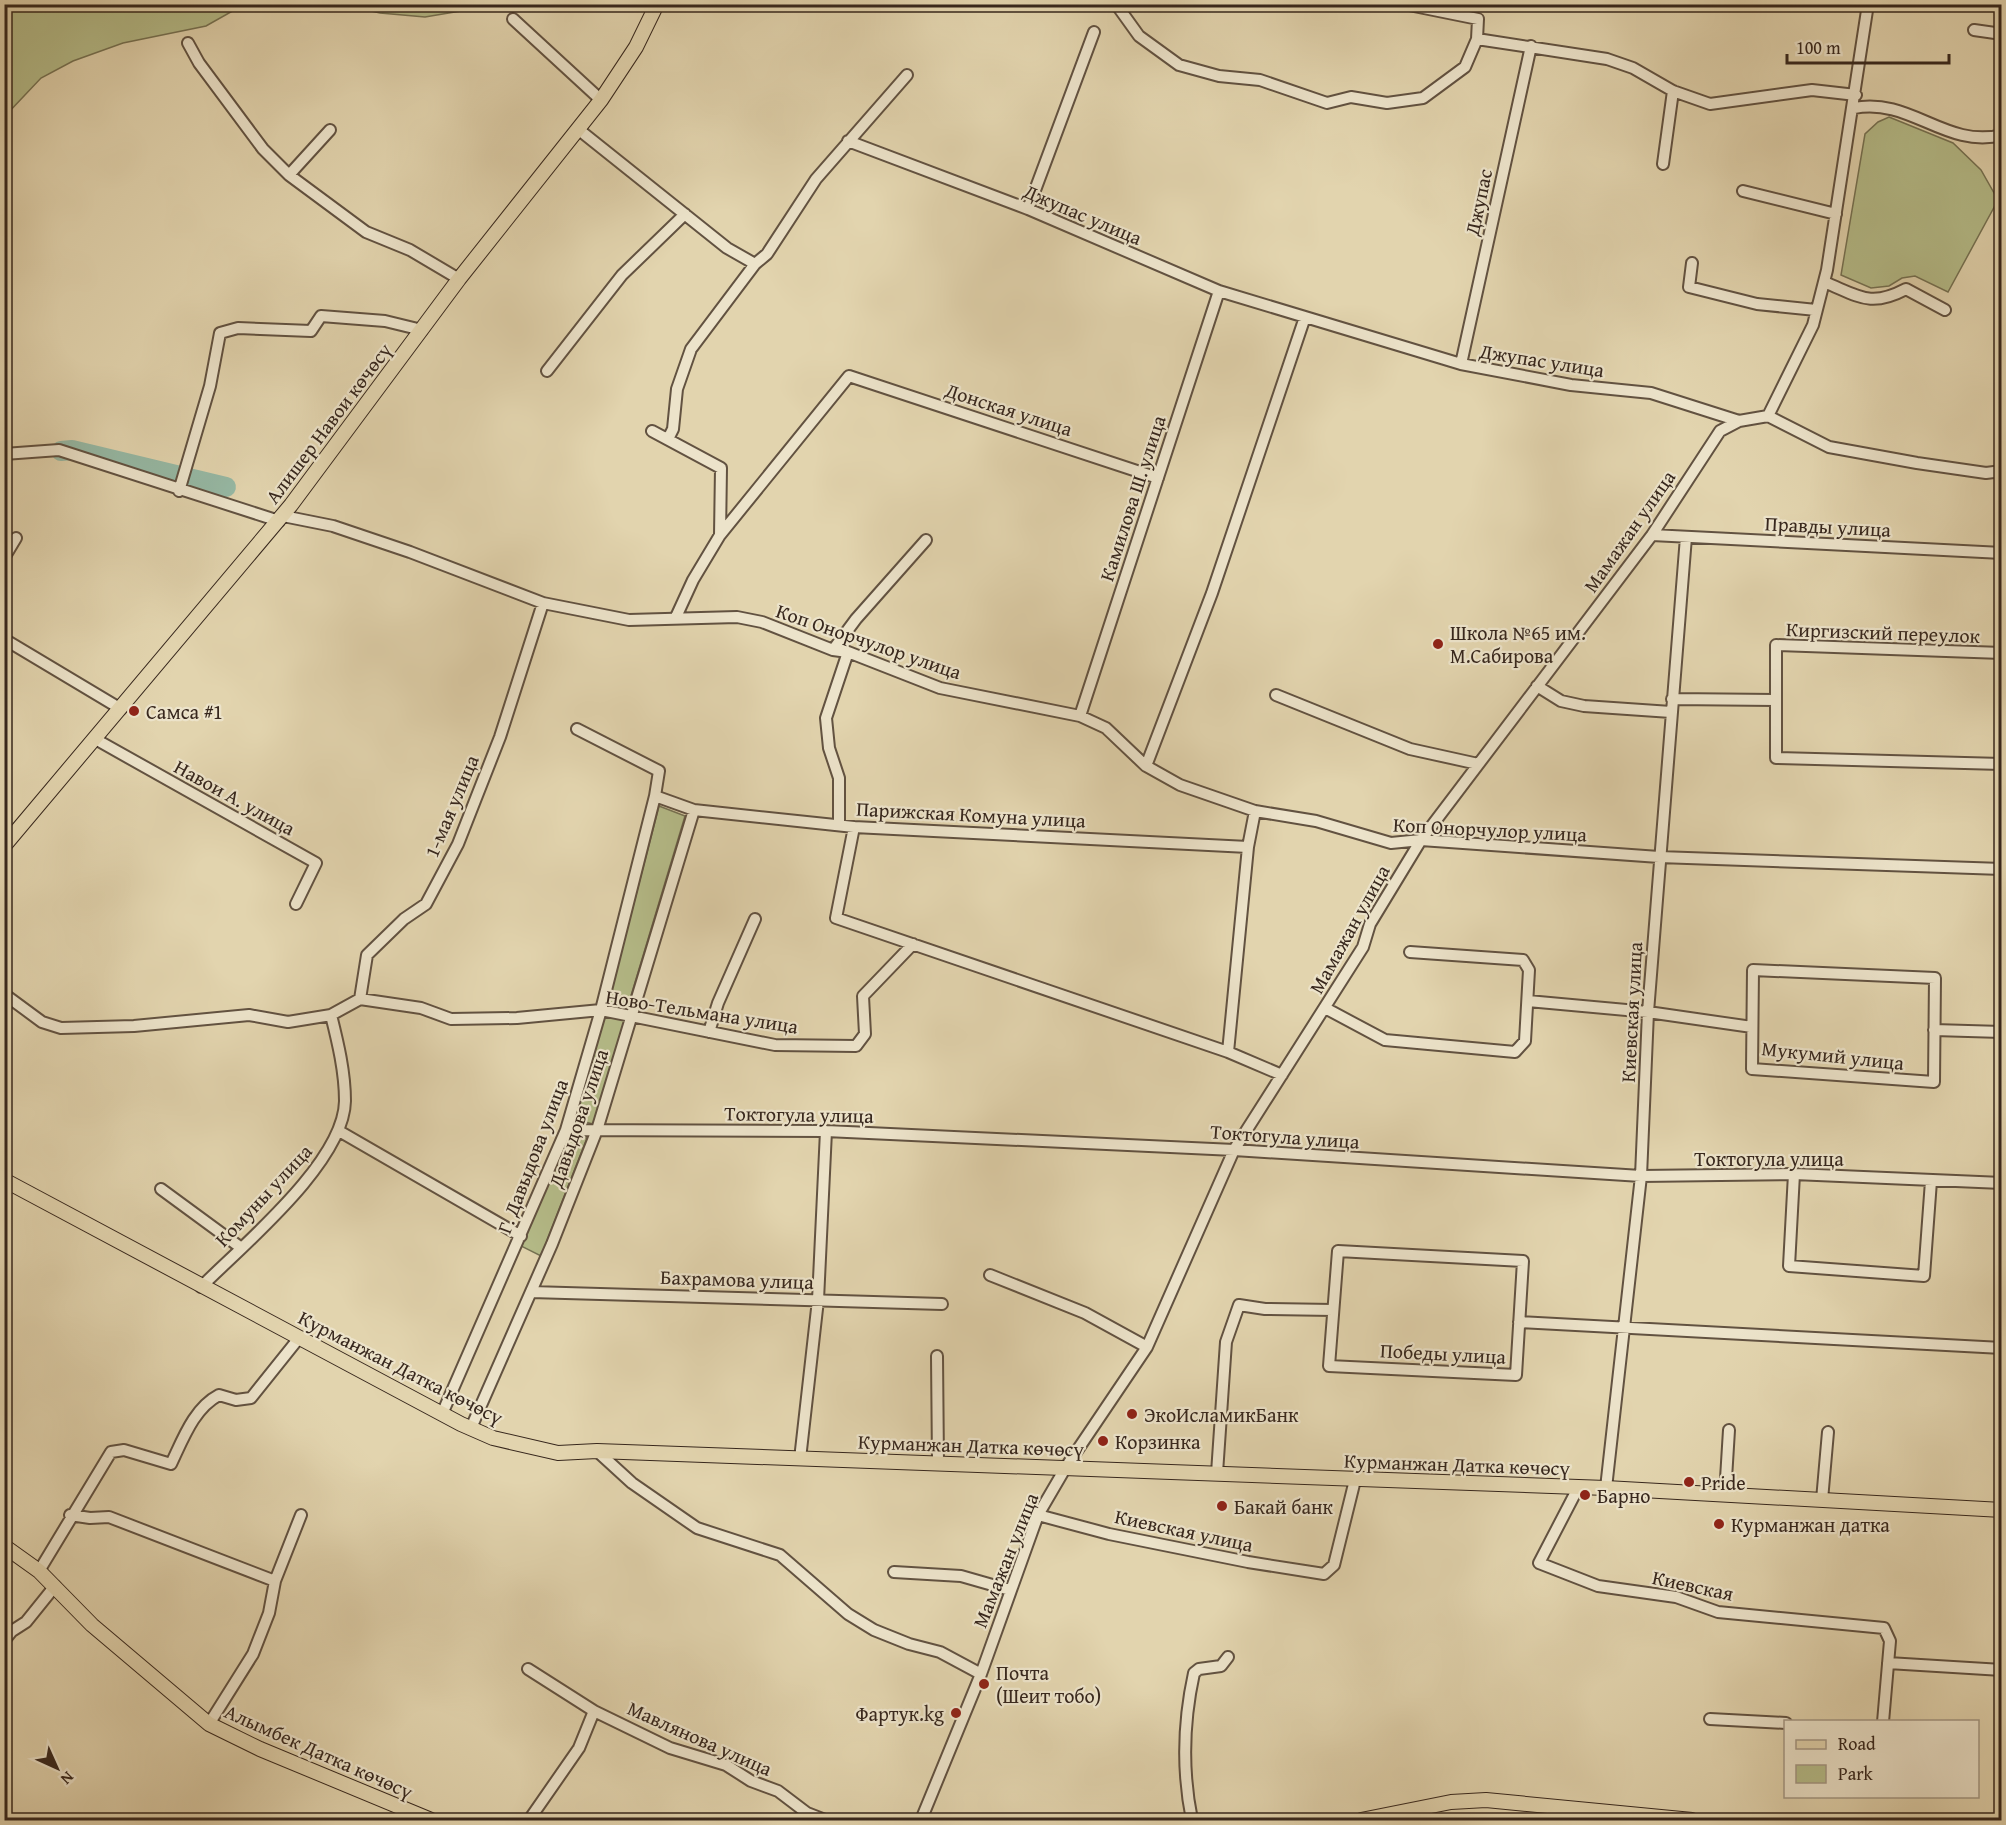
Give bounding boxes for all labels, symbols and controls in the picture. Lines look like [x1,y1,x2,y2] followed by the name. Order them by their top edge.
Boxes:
[1787,27,1949,65] scale bar
[1796,34,1841,61] text: 100 m
[1457,166,1499,239] street label: Джупас
[1019,176,1147,252] street label: Джупас улица
[258,336,398,510] street label: Алишер Навои көчөсү
[1477,336,1607,384] street label: Джупас улица
[941,375,1077,443] street label: Донская улица
[1092,411,1173,585] street label: Камилова Ш. улица
[1576,464,1682,598] street label: Мамажан улица
[1764,508,1892,544] street label: Правды улица
[772,596,966,686] street label: Коп Онорчулор улица
[1785,614,1981,650] street label: Киргизский переулок
[1450,618,1586,670] place label: Школа №65 им. М.Сабирова
[1431,637,1445,651] marker: Школа №65 им. М.Сабирова
[146,697,223,726] place label: Самса #1
[127,704,141,718] marker: Самса #1
[416,750,486,862] street label: 1-мая улица
[169,752,301,843] street label: Навои А. улица
[856,794,1087,835] street label: Парижская Комуна улица
[1392,809,1588,849] street label: Коп Онорчулор улица
[1302,859,1397,999] street label: Мамажан улица
[1613,941,1649,1083] street label: Киевская улица
[604,981,801,1041] street label: Ново-Тельмана улица
[1760,1033,1906,1077] street label: Мукумий улица
[540,1044,615,1192] street label: Давыдова улица
[489,1074,575,1238] street label: Г. Давыдова улица
[724,1098,874,1130] street label: Токтогула улица
[1210,1116,1361,1156] street label: Токтогула улица
[208,1137,319,1253] street label: Комуны улица
[1694,1144,1844,1173] street label: Токтогула улица
[660,1262,815,1296] street label: Бахрамова улица
[294,1303,509,1431] street label: Курманжан Датка көчөсү
[1379,1335,1507,1371] street label: Победы улица
[1144,1400,1299,1429] place label: ЭкоИсламикБанк
[1125,1407,1139,1421] marker: ЭкоИсламикБанк
[857,1427,1085,1463] street label: Курманжан Датка көчөсү
[1115,1427,1201,1456] place label: Корзинка
[1096,1434,1110,1448] marker: Корзинка
[1343,1446,1571,1482] street label: Курманжан Датка көчөсү
[1701,1468,1746,1497] place label: Pride
[1682,1475,1696,1489] marker: Pride
[1597,1481,1650,1510] place label: Барно
[965,1488,1045,1632] street label: Мамажан улица
[1578,1488,1592,1502] marker: Барно
[1234,1492,1334,1521] place label: Бакай банк
[1215,1499,1229,1513] marker: Бакай банк
[1112,1501,1256,1559] street label: Киевская улица
[1731,1510,1890,1539] place label: Курманжан датка
[1712,1517,1726,1531] marker: Курманжан датка
[1650,1562,1736,1608] street label: Киевская
[996,1658,1101,1710] place label: Почта (Шеит тобо)
[977,1677,991,1691] marker: Почта (Шеит тобо)
[623,1693,777,1783] street label: Мавлянова улица
[220,1696,418,1806] street label: Алымбек Датка көчөсү
[855,1699,944,1728] place label: Фартук.kg
[949,1706,963,1720] marker: Фартук.kg
[1784,1720,1979,1798] legend
[1838,1730,1876,1757] text: Road
[27,1738,87,1798] north arrow
[1838,1760,1874,1787] text: Park
[55,1766,80,1791] text: N

